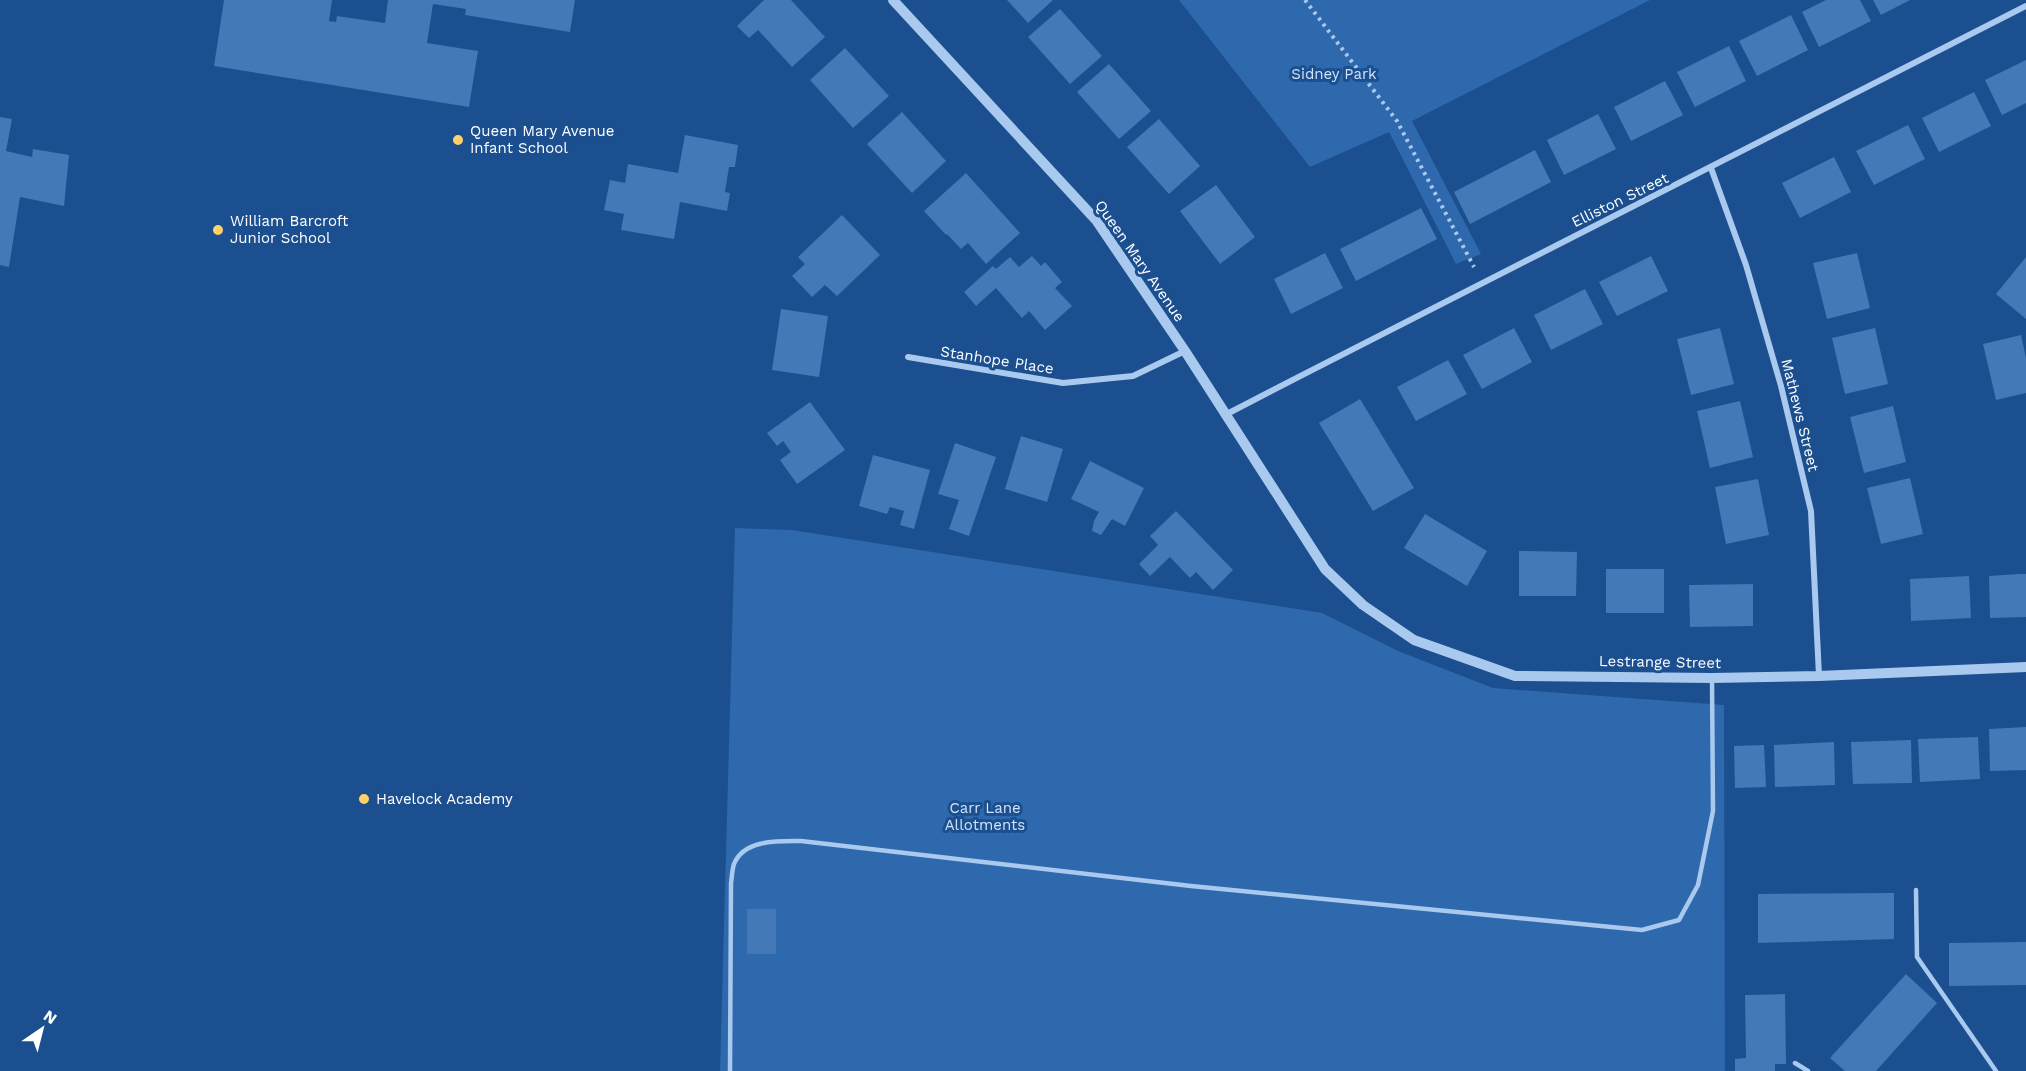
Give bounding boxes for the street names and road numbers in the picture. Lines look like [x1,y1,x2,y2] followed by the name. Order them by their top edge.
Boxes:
[1569,168,1672,231] street label: Elliston Street
[1091,197,1189,325] street label: Queen Mary Avenue
[939,342,1055,378] street label: Stanhope Place
[1777,357,1823,474] street label: Mathews Street
[1599,652,1722,672] street label: Lestrange Street

